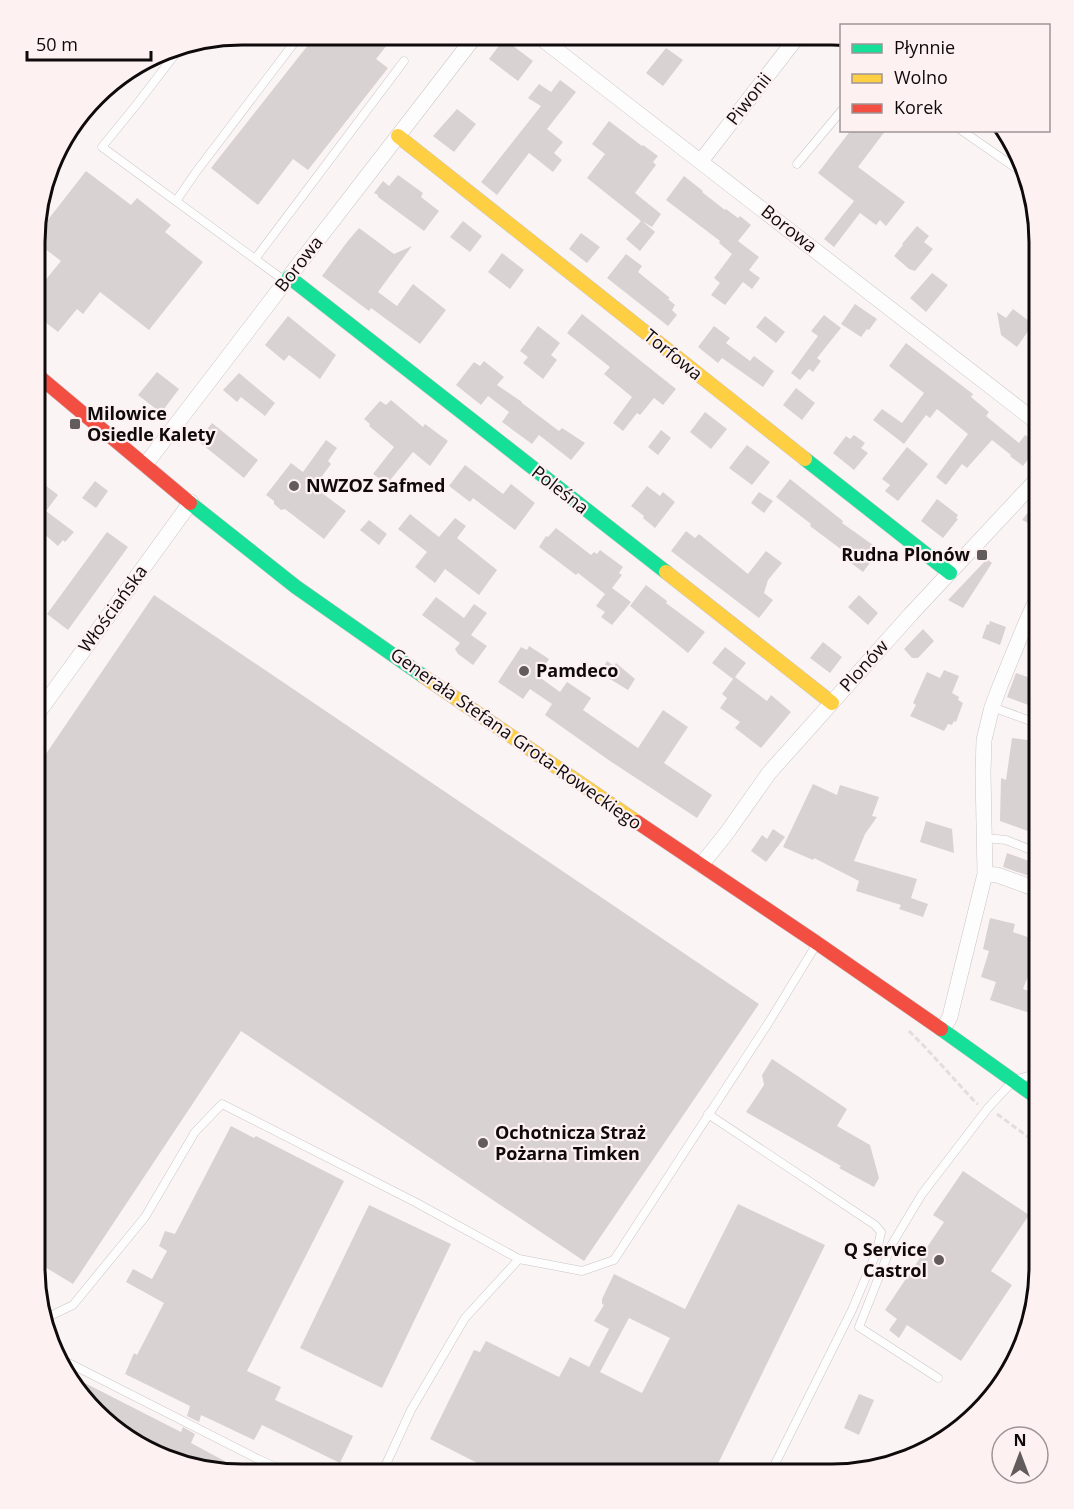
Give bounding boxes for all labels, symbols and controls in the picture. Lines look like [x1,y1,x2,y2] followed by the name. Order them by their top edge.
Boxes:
[27,24,152,62] scale bar
[840,24,1050,132] legend
[36,32,78,56] text: 50 m
[894,35,955,59] text: Płynnie
[894,65,948,89] text: Wolno
[720,67,776,130] street label: Piwonii
[894,95,943,119] text: Korek
[757,199,822,258] street label: Borowa
[269,231,328,296] street label: Borowa
[639,323,708,385] street label: Torfowa
[87,401,216,446] place label: Milowice Osiedle Kalety
[68,417,82,431] marker: Milowice Osiedle Kalety
[527,459,594,519] street label: Poleśna
[306,473,445,497] place label: NWZOZ Safmed
[287,479,301,493] marker: NWZOZ Safmed
[841,542,971,566] place label: Rudna Plonów
[975,548,989,562] marker: Rudna Plonów
[72,560,152,657] street label: Włościańska
[834,634,893,696] street label: Plonów
[386,642,647,835] street label: Generała Stefana Grota-Roweckiego
[536,658,618,682] place label: Pamdeco
[517,664,531,678] marker: Pamdeco
[495,1120,646,1165] place label: Ochotnicza Straż Pożarna Timken
[476,1136,490,1150] marker: Ochotnicza Straż Pożarna Timken
[844,1237,927,1282] place label: Q Service Castrol
[932,1253,946,1267] marker: Q Service Castrol
[990,1425,1050,1485] north arrow
[1013,1429,1027,1451] text: N

